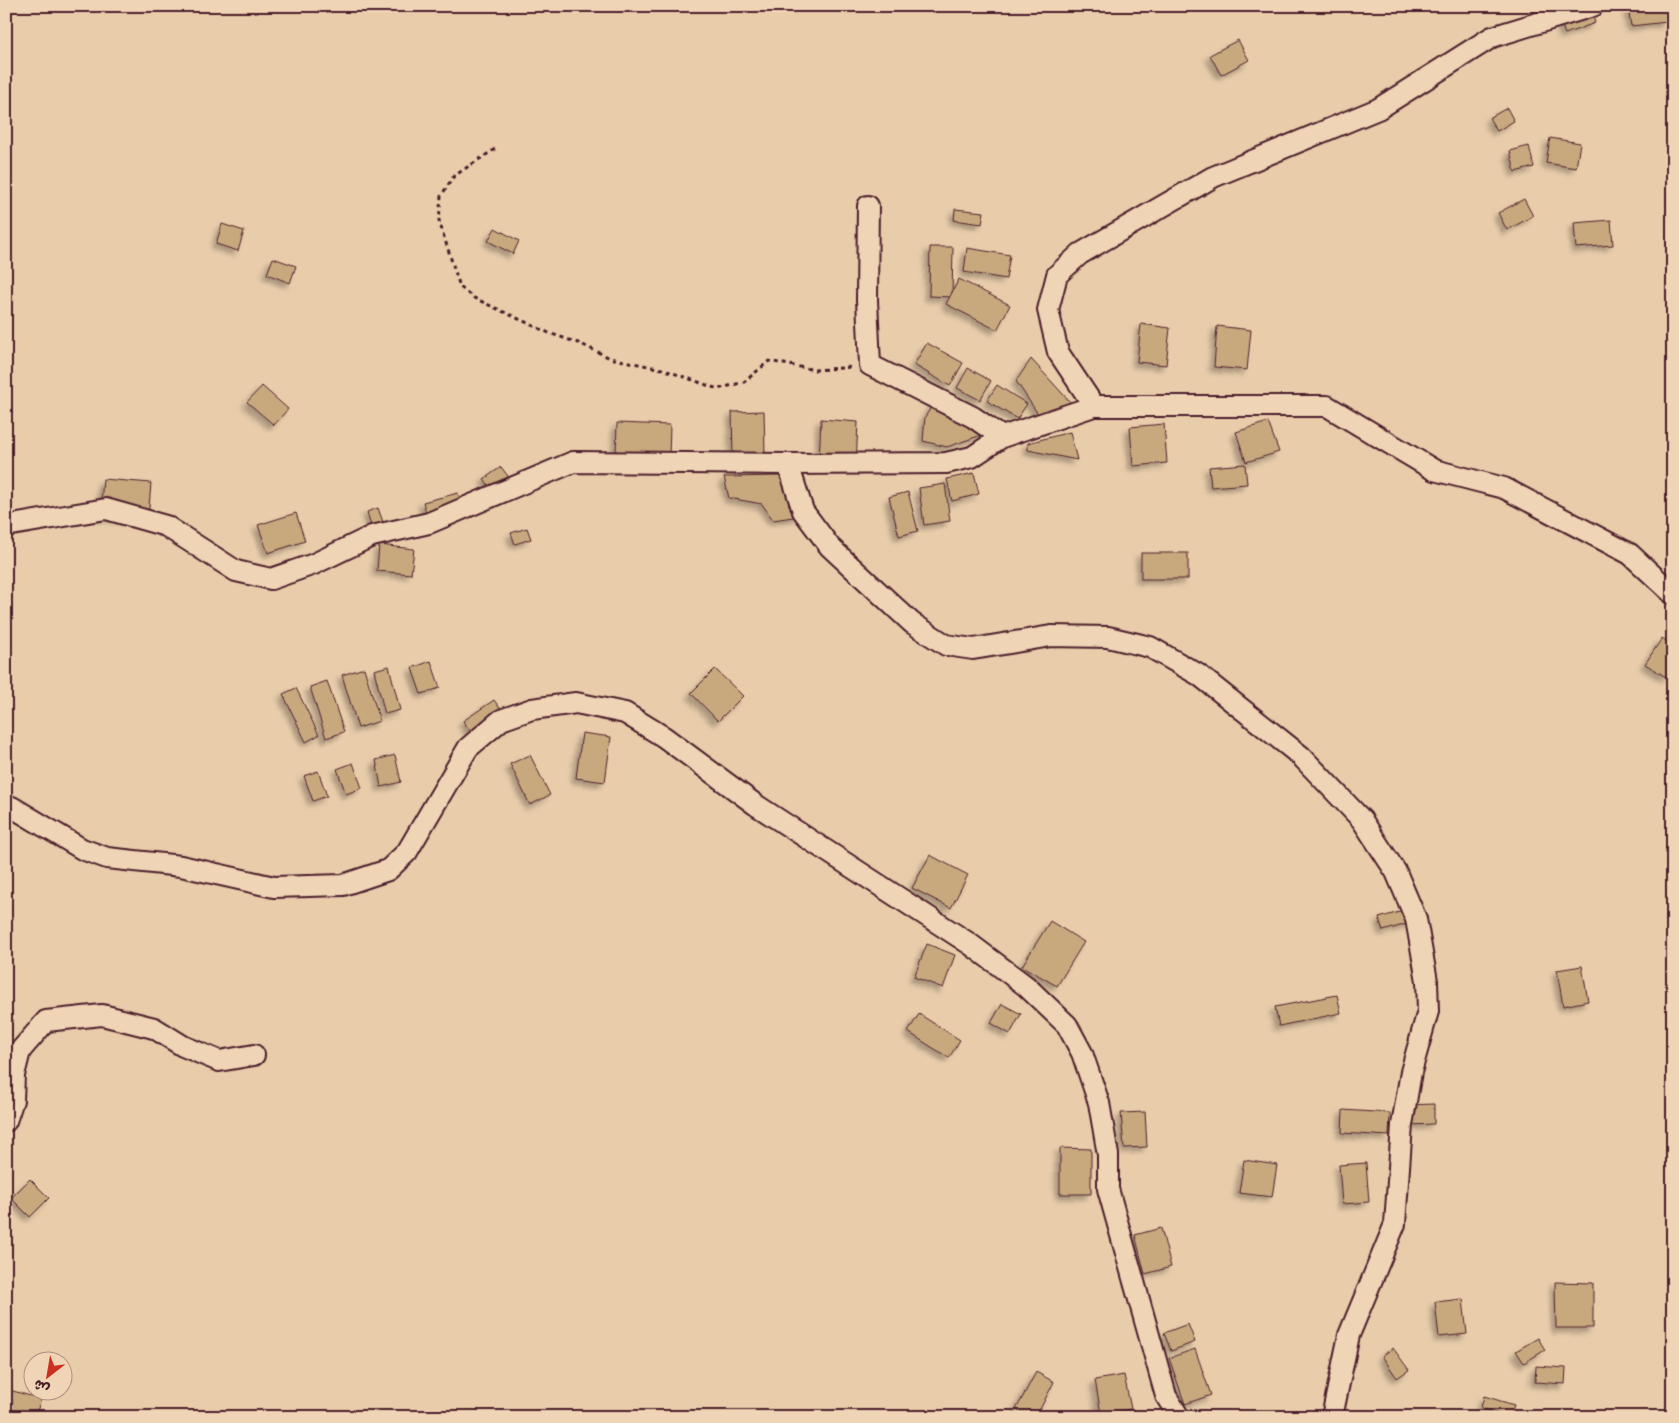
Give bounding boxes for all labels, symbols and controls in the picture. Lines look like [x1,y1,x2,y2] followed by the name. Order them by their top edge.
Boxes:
[22,1350,72,1400] north arrow
[31,1375,53,1398] text: ش

